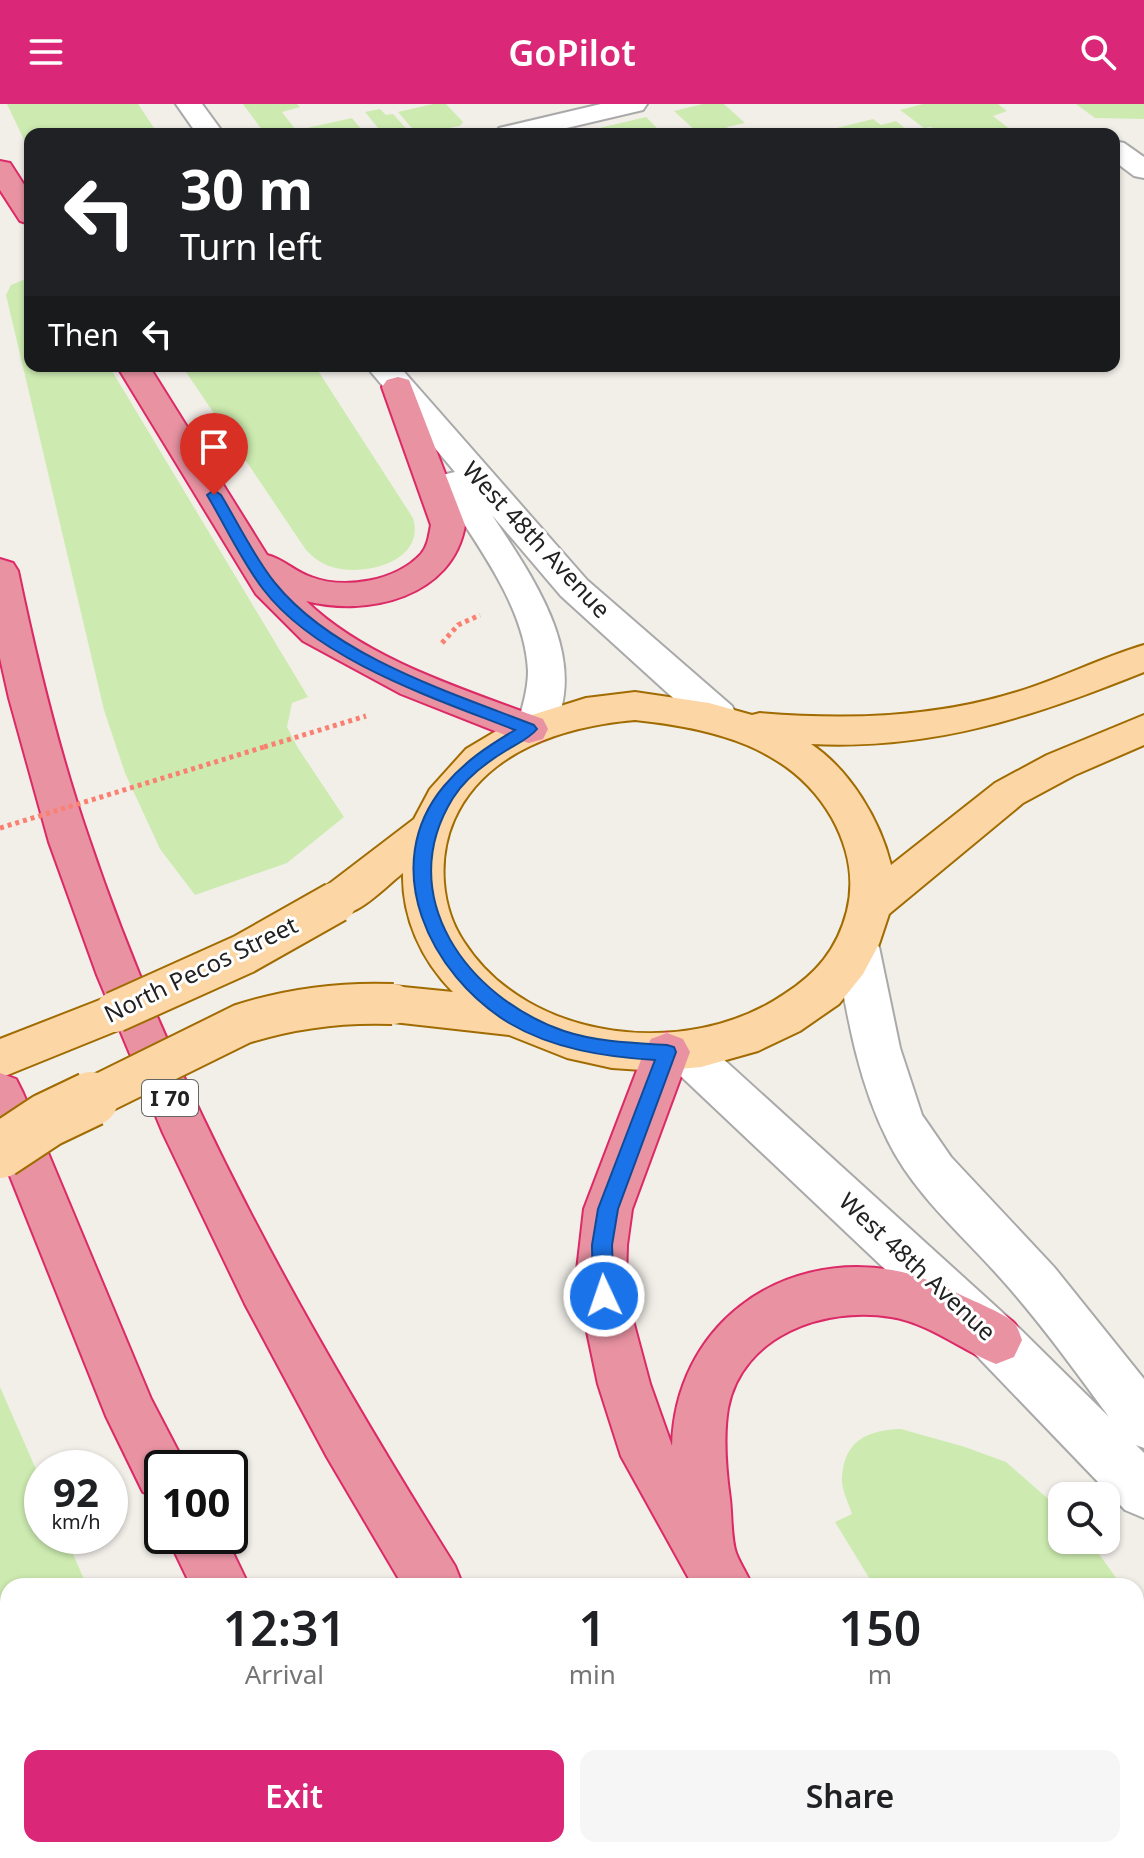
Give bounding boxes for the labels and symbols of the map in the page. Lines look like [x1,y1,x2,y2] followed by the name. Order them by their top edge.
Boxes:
[180,413,248,495] pin
[456,453,618,625] street label: West 48th Avenue
[98,907,303,1030] street label: North Pecos Street
[142,1080,198,1116] road number: I 70
[832,1185,1004,1347] street label: West 48th Avenue
[562,1254,646,1338] position arrow
[144,1450,248,1554] speed limit sign: 100

